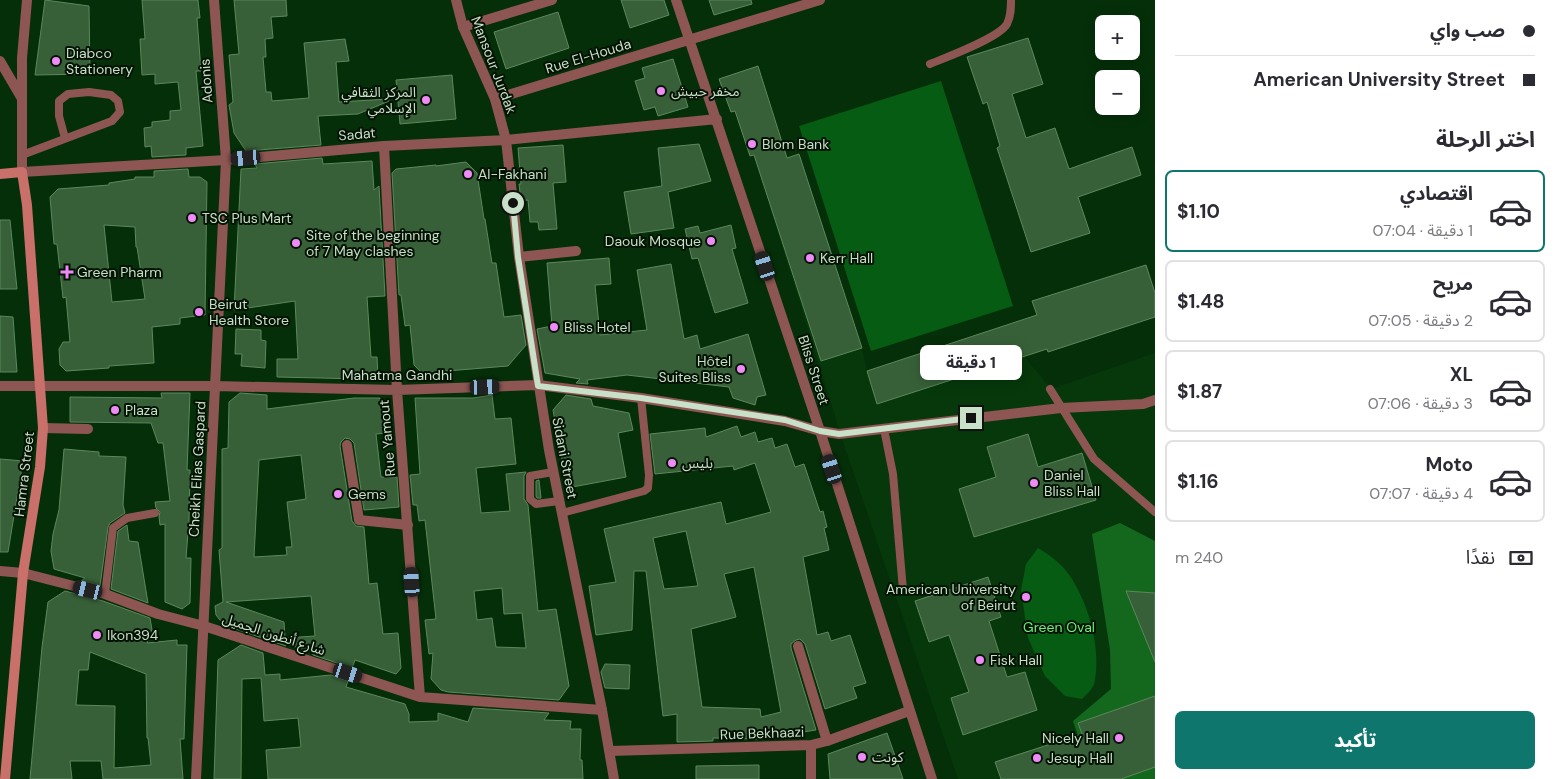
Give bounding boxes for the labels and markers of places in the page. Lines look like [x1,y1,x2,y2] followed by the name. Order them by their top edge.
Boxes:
[66,44,133,78] place label: Diabco Stationery
[50,55,62,67] marker: Diabco Stationery
[671,82,740,100] place label: مخفر حبيش
[341,83,416,119] place label: المركز الثقافي الإسلامي
[655,85,667,97] marker: مخفر حبيش
[420,94,432,106] marker: المركز الثقافي الإسلامي
[762,135,829,153] place label: Blom Bank
[746,138,758,150] marker: Blom Bank
[478,165,547,183] place label: Al-Fakhani
[462,168,474,180] marker: Al-Fakhani
[202,209,292,227] place label: TSC Plus Mart
[186,212,198,224] marker: TSC Plus Mart
[306,226,440,260] place label: Site of the beginning of 7 May clashes
[605,232,701,250] place label: Daouk Mosque
[705,235,717,247] marker: Daouk Mosque
[290,237,302,249] marker: Site of the beginning of 7 May clashes
[820,249,873,267] place label: Kerr Hall
[804,252,816,264] marker: Kerr Hall
[77,263,162,281] place label: Green Pharm
[61,266,73,278] marker: Green Pharm
[209,295,289,329] place label: Beirut Health Store
[193,306,205,318] marker: Beirut Health Store
[564,318,631,336] place label: Bliss Hotel
[548,321,560,333] marker: Bliss Hotel
[659,352,731,386] place label: Hôtel Suites Bliss
[735,363,747,375] marker: Hôtel Suites Bliss
[125,401,158,419] place label: Plaza
[109,404,121,416] marker: Plaza
[682,454,713,472] place label: بليس
[666,457,678,469] marker: بليس
[1044,466,1100,500] place label: Daniel Bliss Hall
[1028,477,1040,489] marker: Daniel Bliss Hall
[348,485,386,503] place label: Gems
[332,488,344,500] marker: Gems
[886,580,1016,614] place label: American University of Beirut
[1020,591,1032,603] marker: American University of Beirut
[107,626,159,644] place label: Ikon394
[91,629,103,641] marker: Ikon394
[990,651,1042,669] place label: Fisk Hall
[974,654,986,666] marker: Fisk Hall
[1042,729,1109,747] place label: Nicely Hall
[1113,732,1125,744] marker: Nicely Hall
[872,748,904,766] place label: كونت
[1047,749,1113,767] place label: Jesup Hall
[856,751,868,763] marker: كونت
[1031,752,1043,764] marker: Jesup Hall

